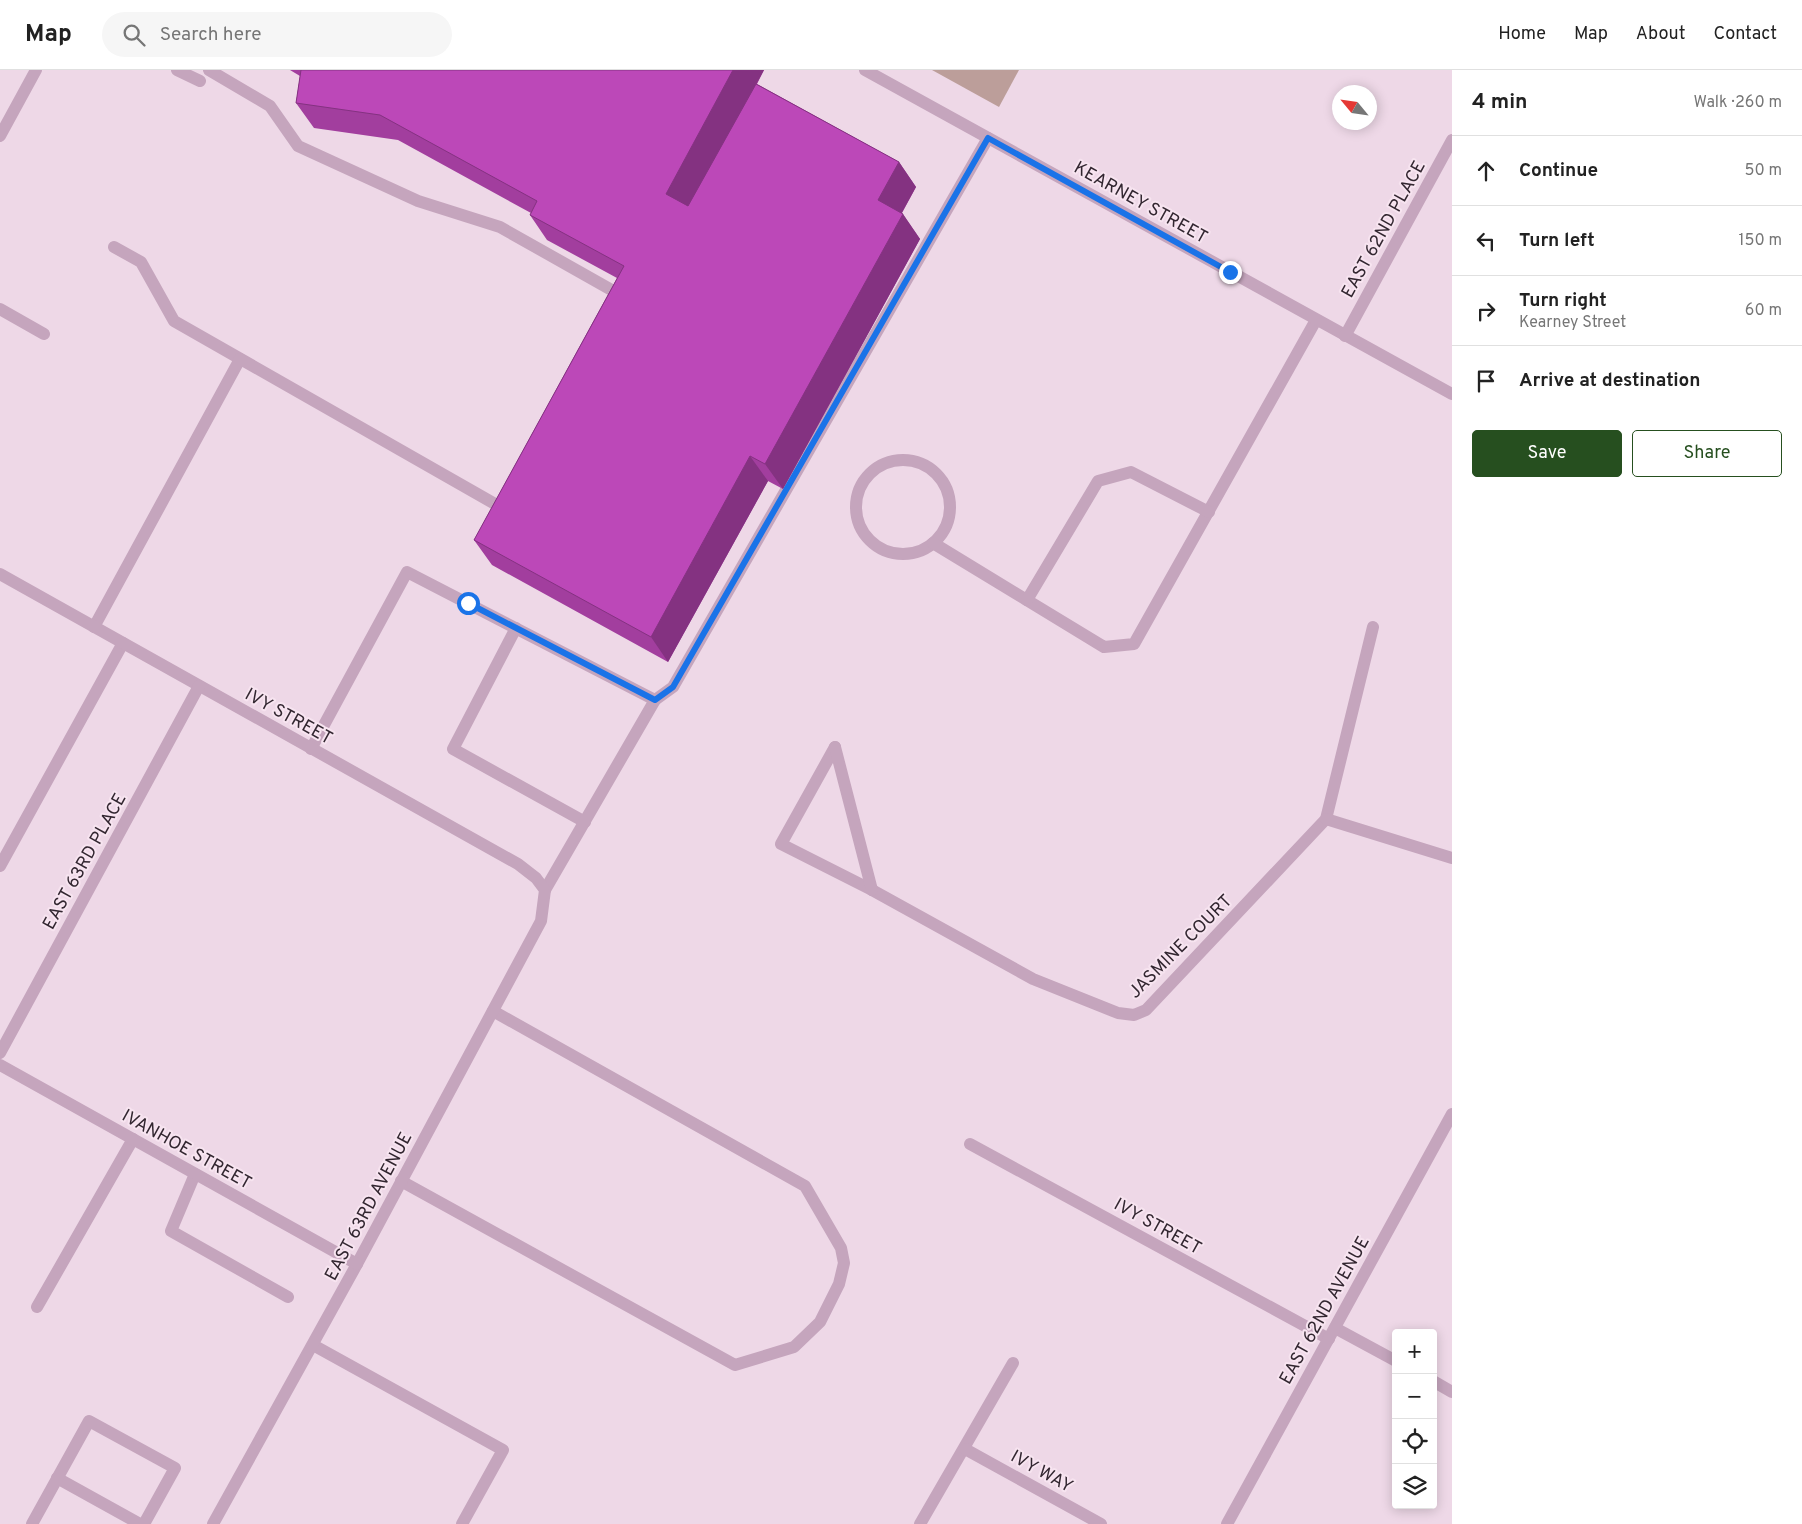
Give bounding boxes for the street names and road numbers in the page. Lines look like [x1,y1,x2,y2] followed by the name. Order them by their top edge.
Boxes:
[1069,157,1211,250] street label: KEARNEY STREET
[1337,157,1432,302] street label: EAST 62ND PLACE
[240,684,336,751] street label: IVY STREET
[38,789,132,934] street label: EAST 63RD PLACE
[1124,890,1238,1004] street label: JASMINE COURT
[117,1105,255,1196] street label: IVANHOE STREET
[320,1128,418,1285] street label: EAST 63RD AVENUE
[1109,1194,1205,1261] street label: IVY STREET
[1275,1233,1376,1389] street label: EAST 62ND AVENUE
[1006,1446,1077,1499] street label: IVY WAY

